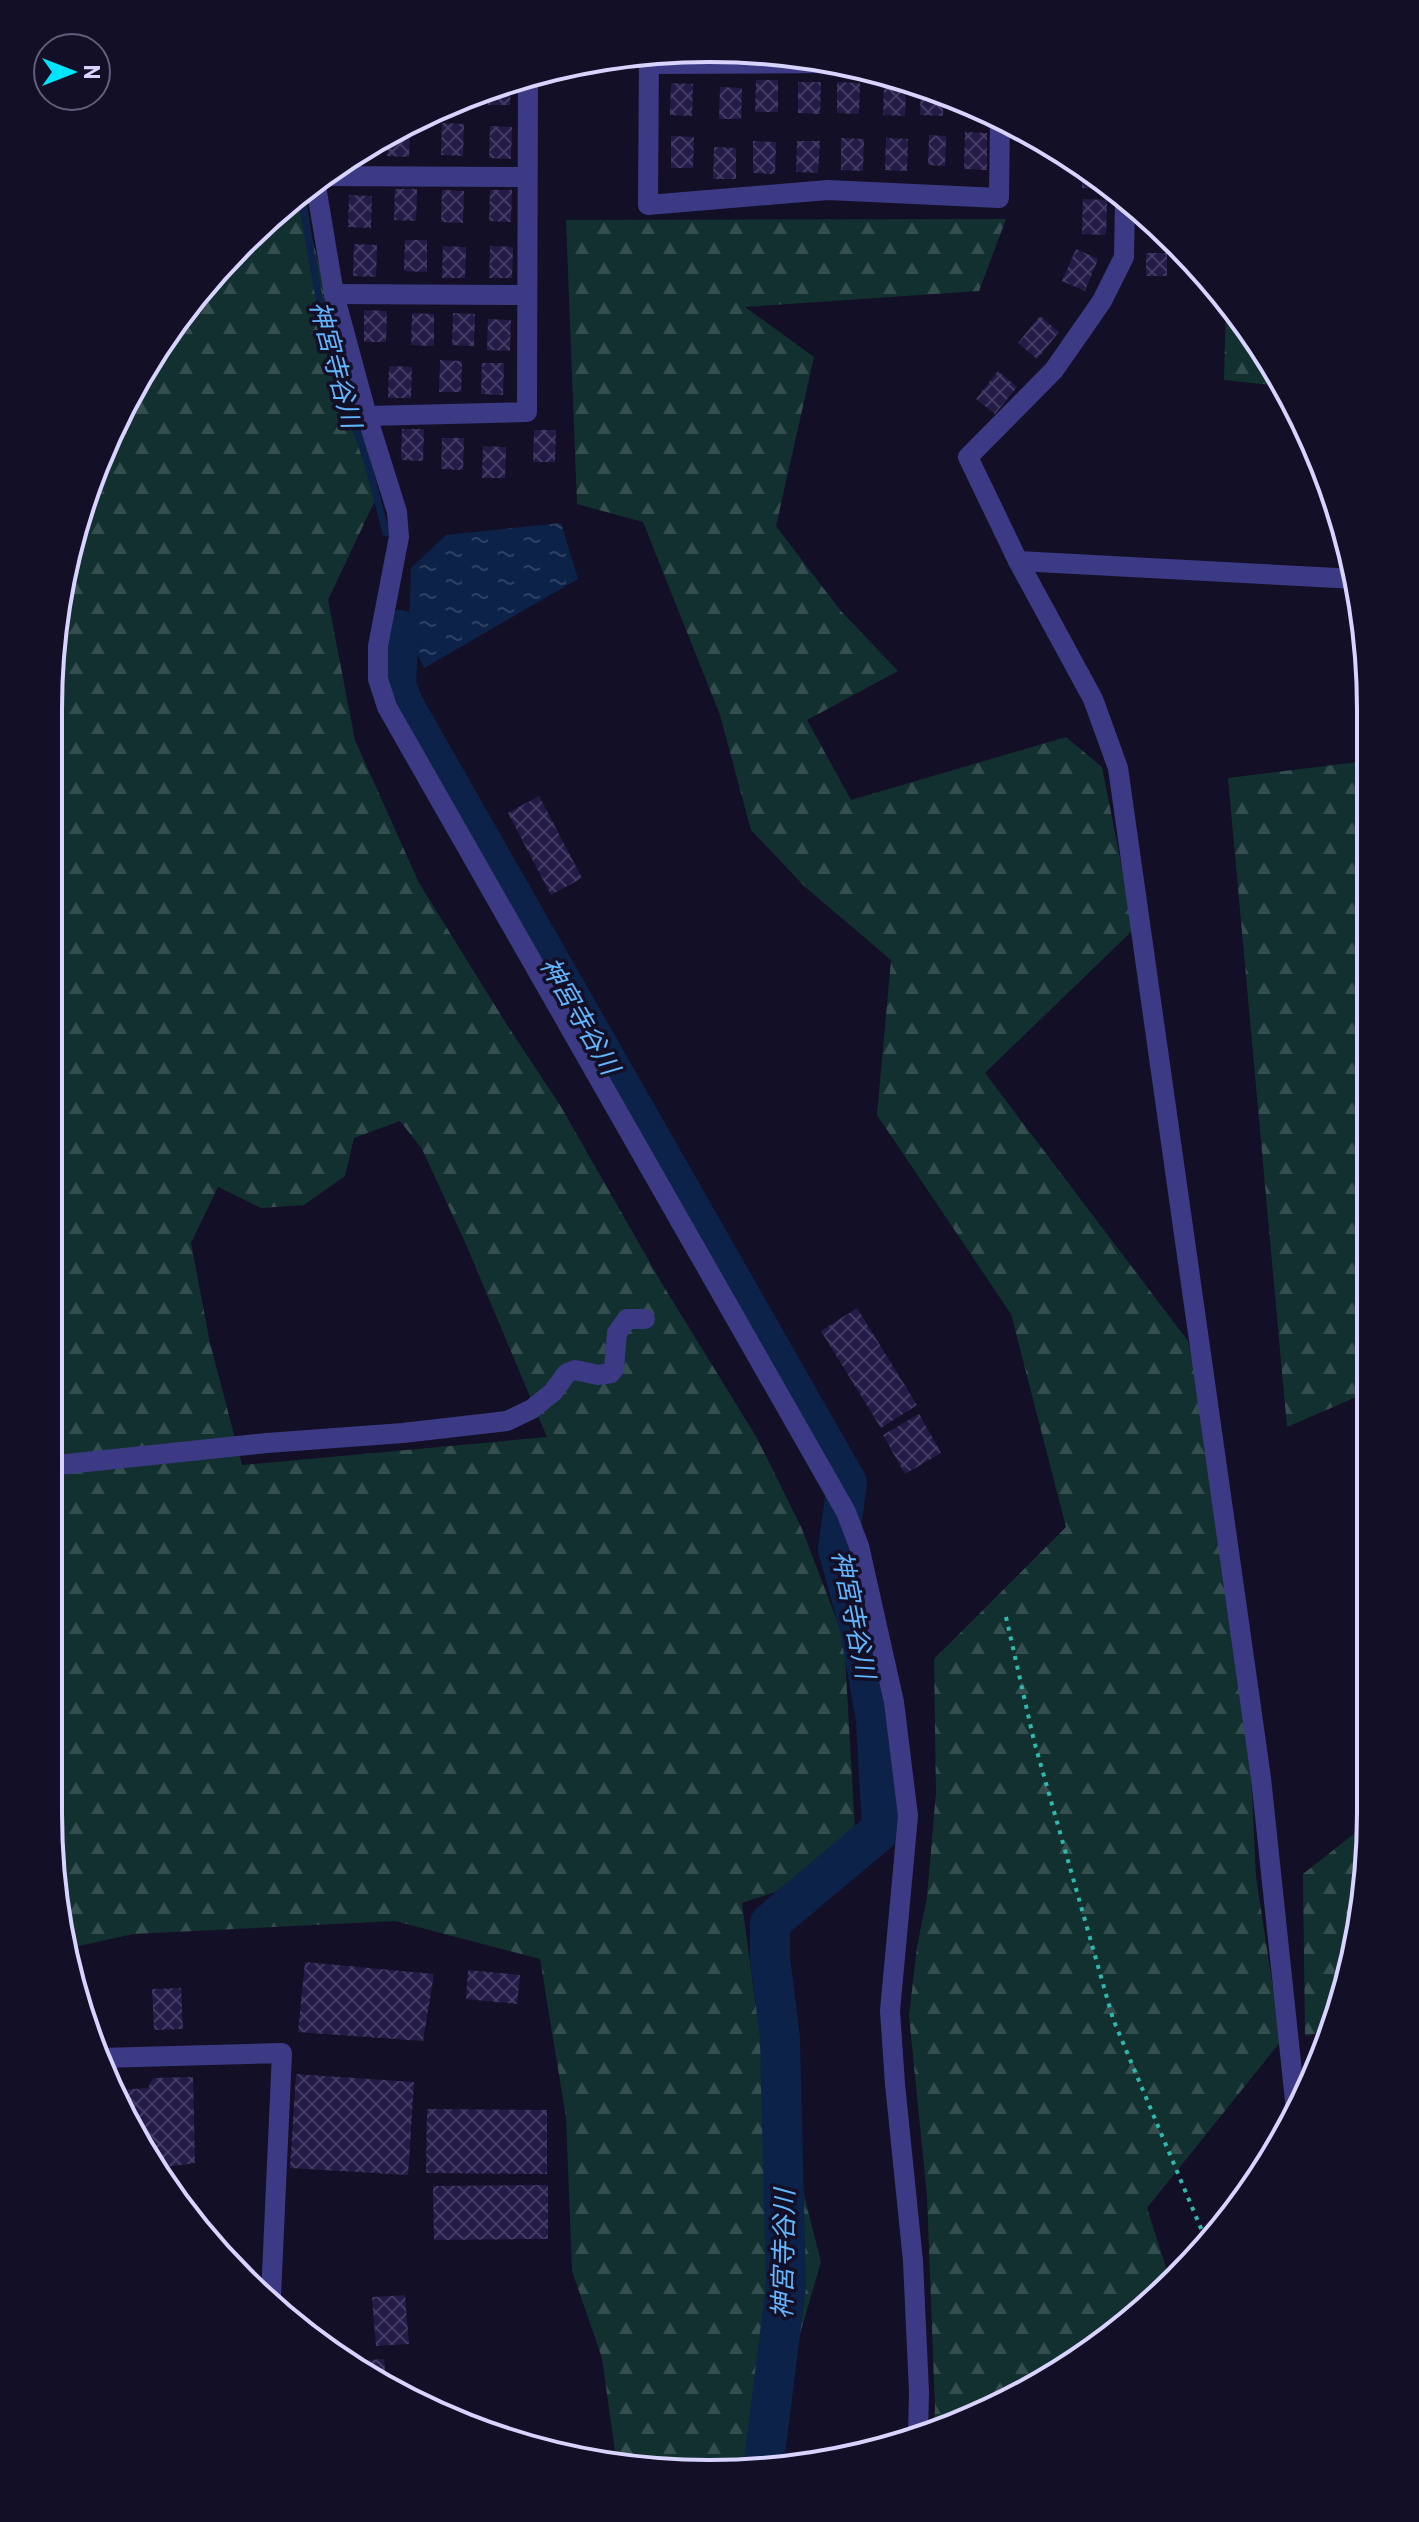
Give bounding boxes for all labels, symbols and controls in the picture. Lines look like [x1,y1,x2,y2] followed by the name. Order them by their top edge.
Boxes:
[32,32,112,112] north arrow
[80,65,106,79] text: N
[305,297,370,434] water label: 神宮寺谷川
[535,951,628,1082] water label: 神宮寺谷川
[827,1547,883,1684] water label: 神宮寺谷川
[765,2186,799,2319] water label: 神宮寺谷川

